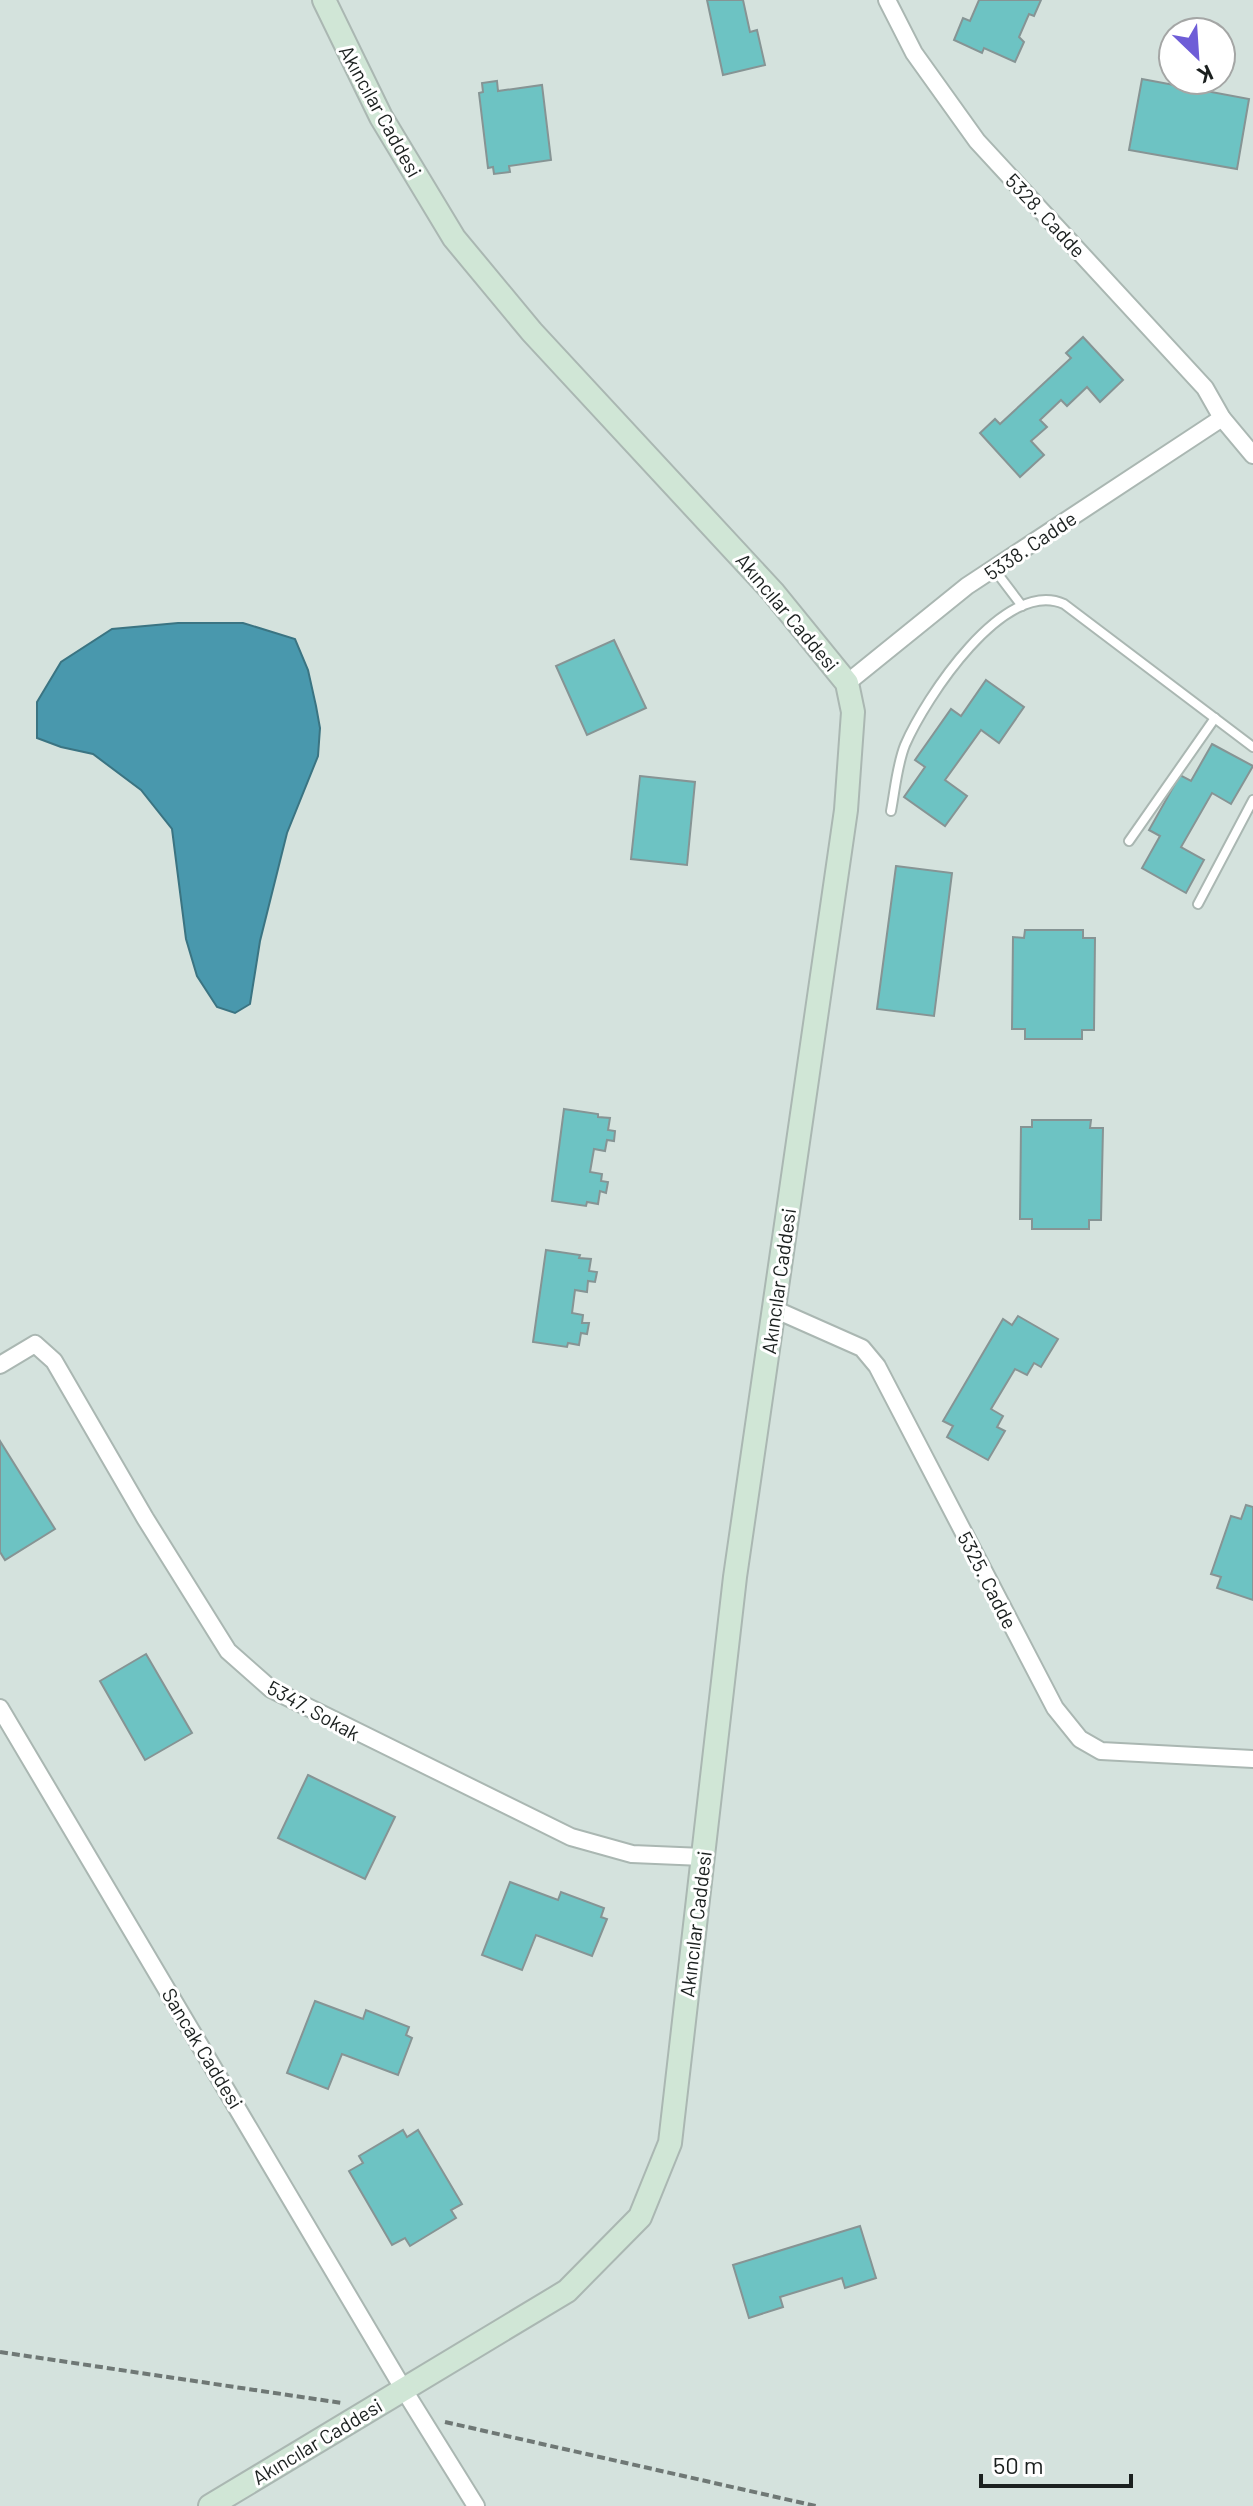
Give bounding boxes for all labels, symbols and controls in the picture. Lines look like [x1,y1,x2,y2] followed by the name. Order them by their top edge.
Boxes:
[1157,16,1237,96] north arrow
[335,41,427,181] street label: Akıncılar Caddesi
[1194,60,1218,90] text: K
[1001,168,1091,262] street label: 5328. Cadde
[980,506,1080,584] street label: 5338. Cadde
[732,548,844,676] street label: Akıncılar Caddesi
[756,1207,800,1355] street label: Akıncılar Caddesi
[953,1527,1023,1633] street label: 5325. Cadde
[264,1675,364,1745] street label: 5347. Sokak
[674,1850,716,1998] street label: Akıncılar Caddesi
[158,1983,248,2113] street label: Sancak Caddesi
[248,2393,386,2489] street label: Akıncılar Caddesi
[981,2438,1131,2488] scale bar
[993,2450,1044,2479] text: 50 m

